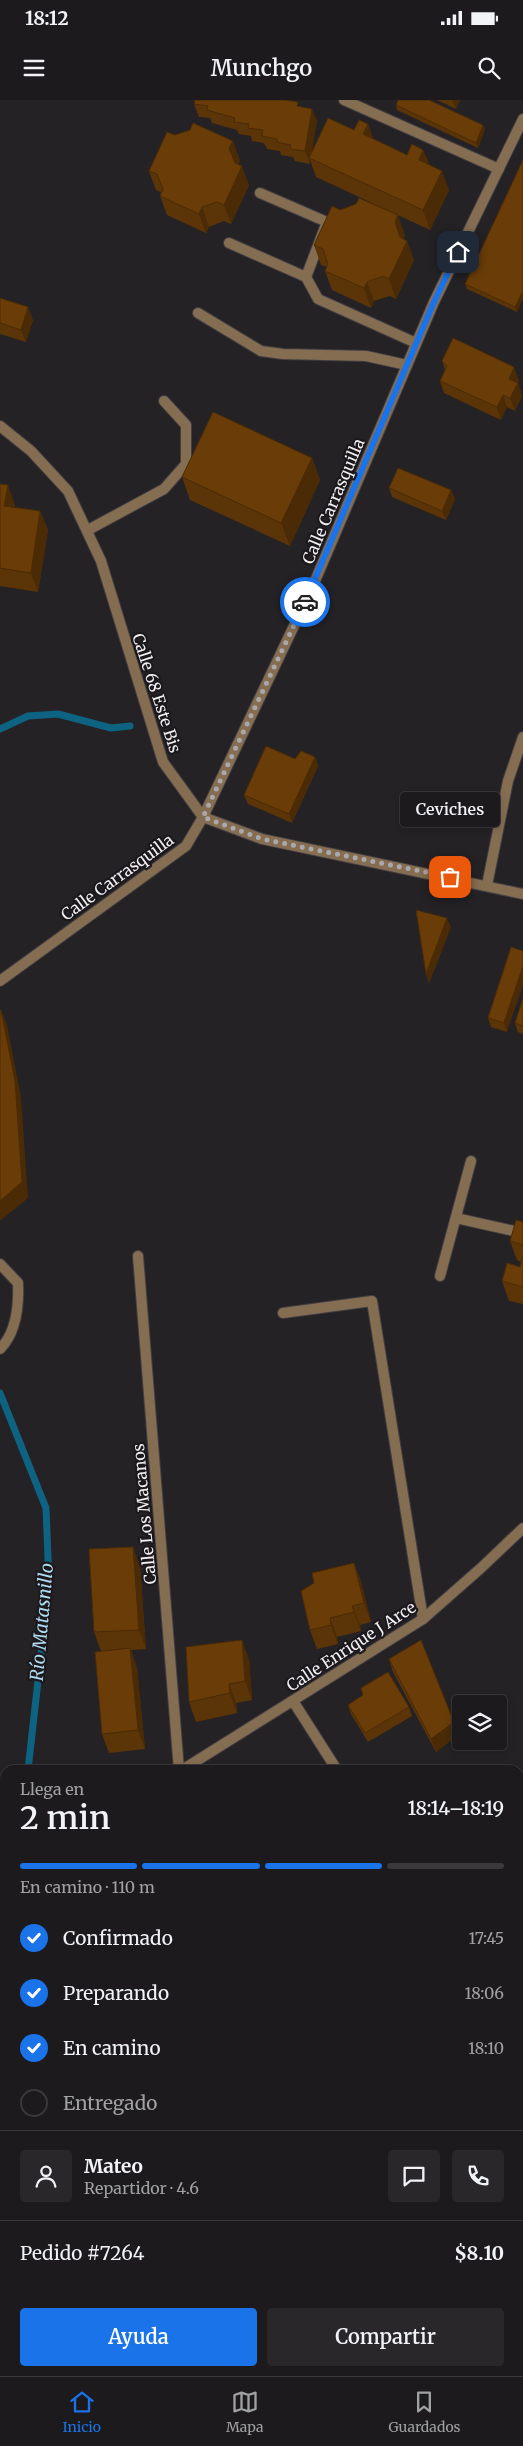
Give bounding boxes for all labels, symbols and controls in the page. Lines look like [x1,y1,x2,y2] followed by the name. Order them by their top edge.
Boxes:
[25,6,69,30] text: 18:12
[20,54,48,82] icon: menu
[211,54,312,82] text: Munchgo
[475,54,503,82] icon: search
[437,231,479,273] pin
[444,238,472,266] icon: home
[298,435,369,567] street label: Calle Carrasquilla
[280,577,330,627] courier
[291,588,319,616] icon: car
[128,631,186,755] street label: Calle 68 Este Bis
[400,792,500,827] callout: Ceviches
[416,799,484,819] text: Ceviches
[57,829,178,925] street label: Calle Carrasquilla
[429,856,471,898] pin
[436,863,464,891] icon: bag
[128,1443,160,1585] street label: Calle Los Macanos
[25,1562,58,1682] water label: Río Matasnillo
[283,1597,419,1695] street label: Calle Enrique J Arce
[452,1695,507,1750] map controls
[452,1695,507,1750] button: layers
[20,1779,84,1799] text: Llega en
[408,1796,504,1820] text: 18:14–18:19
[20,1798,110,1838] text: 2 min
[20,1877,155,1897] text: En camino · 110 m
[20,1924,48,1952] icon: check
[63,1926,173,1950] text: Confirmado
[468,1928,504,1948] text: 17:45
[20,1979,48,2007] icon: check
[63,1981,169,2005] text: Preparando
[465,1983,504,2003] text: 18:06
[20,2034,48,2062] icon: check
[63,2036,161,2060] text: En camino
[468,2038,504,2058] text: 18:10
[63,2091,157,2115] text: Entregado
[20,2150,72,2202] button: person
[388,2150,440,2202] button: chat
[452,2150,504,2202] button: phone
[84,2154,143,2178] text: Mateo
[84,2178,199,2198] text: Repartidor · 4.6
[20,2241,144,2265] text: Pedido #7264
[454,2241,504,2265] text: $8.10
[20,2308,257,2366] button: Ayuda
[267,2308,504,2366] button: Compartir
[63,2388,101,2436] tab: Inicio
[226,2388,263,2436] tab: Mapa
[389,2388,460,2436] tab: Guardados

